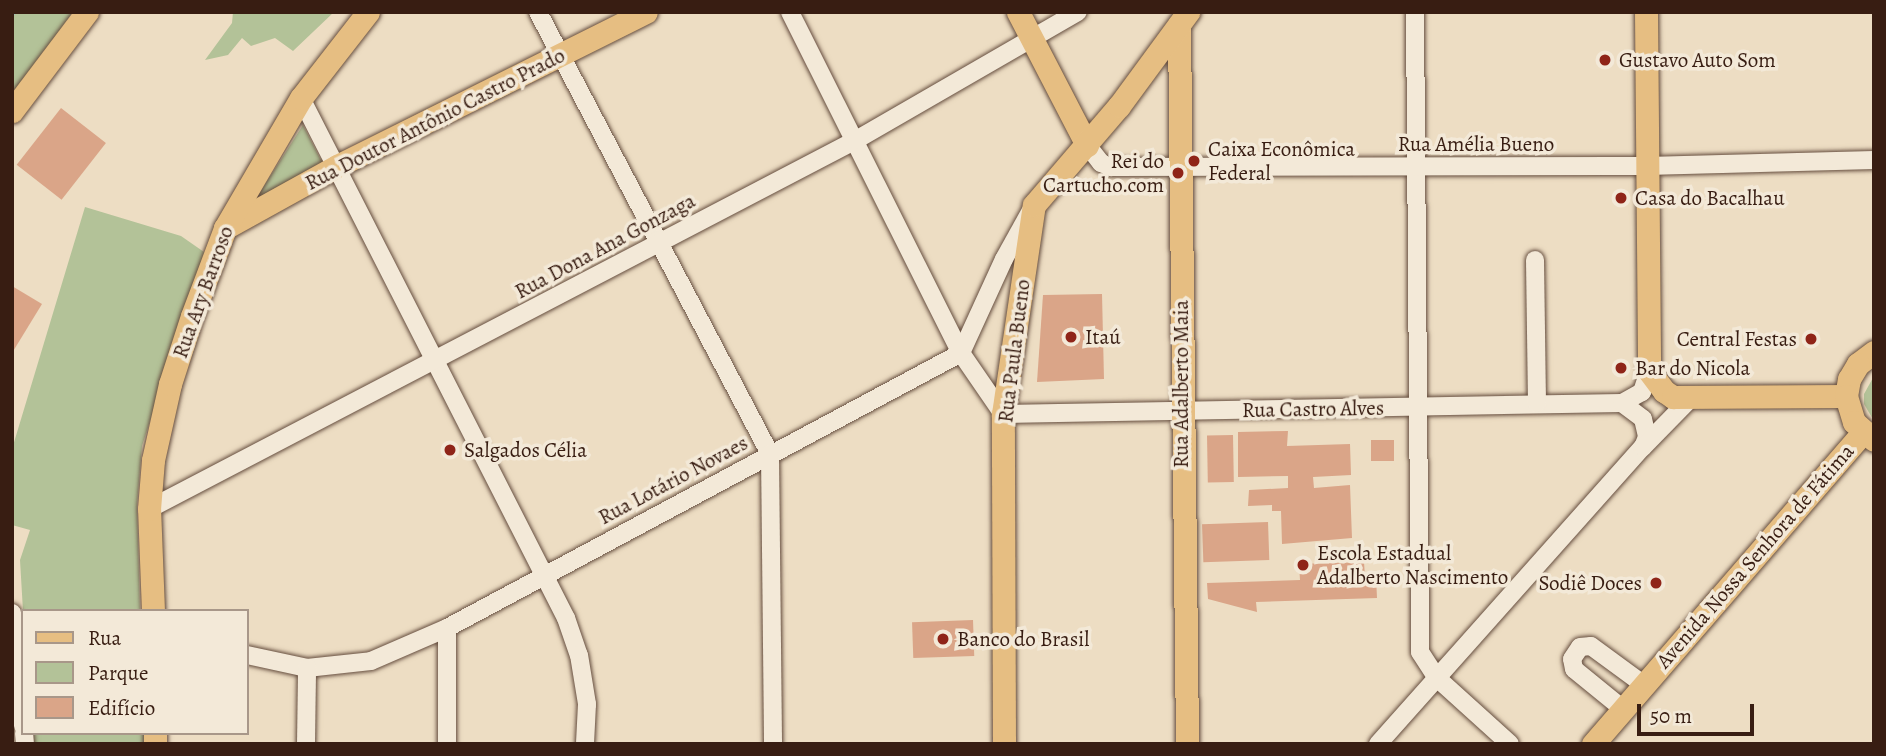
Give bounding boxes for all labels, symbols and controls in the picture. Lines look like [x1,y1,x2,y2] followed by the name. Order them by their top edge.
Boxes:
[301,42,569,196] street label: Rua Doutor Antônio Castro Prado
[1619,47,1776,73] place label: Gustavo Auto Som
[1597,52,1613,68] marker: Gustavo Auto Som
[1398,131,1554,157] street label: Rua Amélia Bueno
[1208,136,1355,186] place label: Caixa Econômica Federal
[1043,148,1164,198] place label: Rei do Cartucho.com
[1186,153,1202,169] marker: Caixa Econômica Federal
[1170,165,1186,181] marker: Rei do Cartucho.com
[1635,185,1784,211] place label: Casa do Bacalhau
[511,188,699,304] street label: Rua Dona Ana Gonzaga
[1613,190,1629,206] marker: Casa do Bacalhau
[167,222,239,362] street label: Rua Ary Barroso
[993,278,1035,424] street label: Rua Paula Bueno
[1168,300,1194,468] street label: Rua Adalberto Maia
[1085,324,1121,350] place label: Itaú
[1677,326,1797,352] place label: Central Festas
[1063,329,1079,345] marker: Itaú
[1803,331,1819,347] marker: Central Festas
[1635,355,1750,381] place label: Bar do Nicola
[1613,360,1629,376] marker: Bar do Nicola
[1242,395,1384,423] street label: Rua Castro Alves
[594,430,752,530] street label: Rua Lotário Novaes
[464,437,587,463] place label: Salgados Célia
[1651,439,1859,673] street label: Avenida Nossa Senhora de Fátima
[442,442,458,458] marker: Salgados Célia
[1317,540,1508,590] place label: Escola Estadual Adalberto Nascimento
[1295,557,1311,573] marker: Escola Estadual Adalberto Nascimento
[1538,570,1642,596] place label: Sodiê Doces
[1648,575,1664,591] marker: Sodiê Doces
[21,609,248,735] legend
[88,624,121,652] text: Rua
[957,626,1089,652] place label: Banco do Brasil
[935,631,951,647] marker: Banco do Brasil
[88,659,148,687] text: Parque
[1641,690,1758,734] scale bar
[88,694,155,722] text: Edifício
[1650,702,1692,730] text: 50 m

